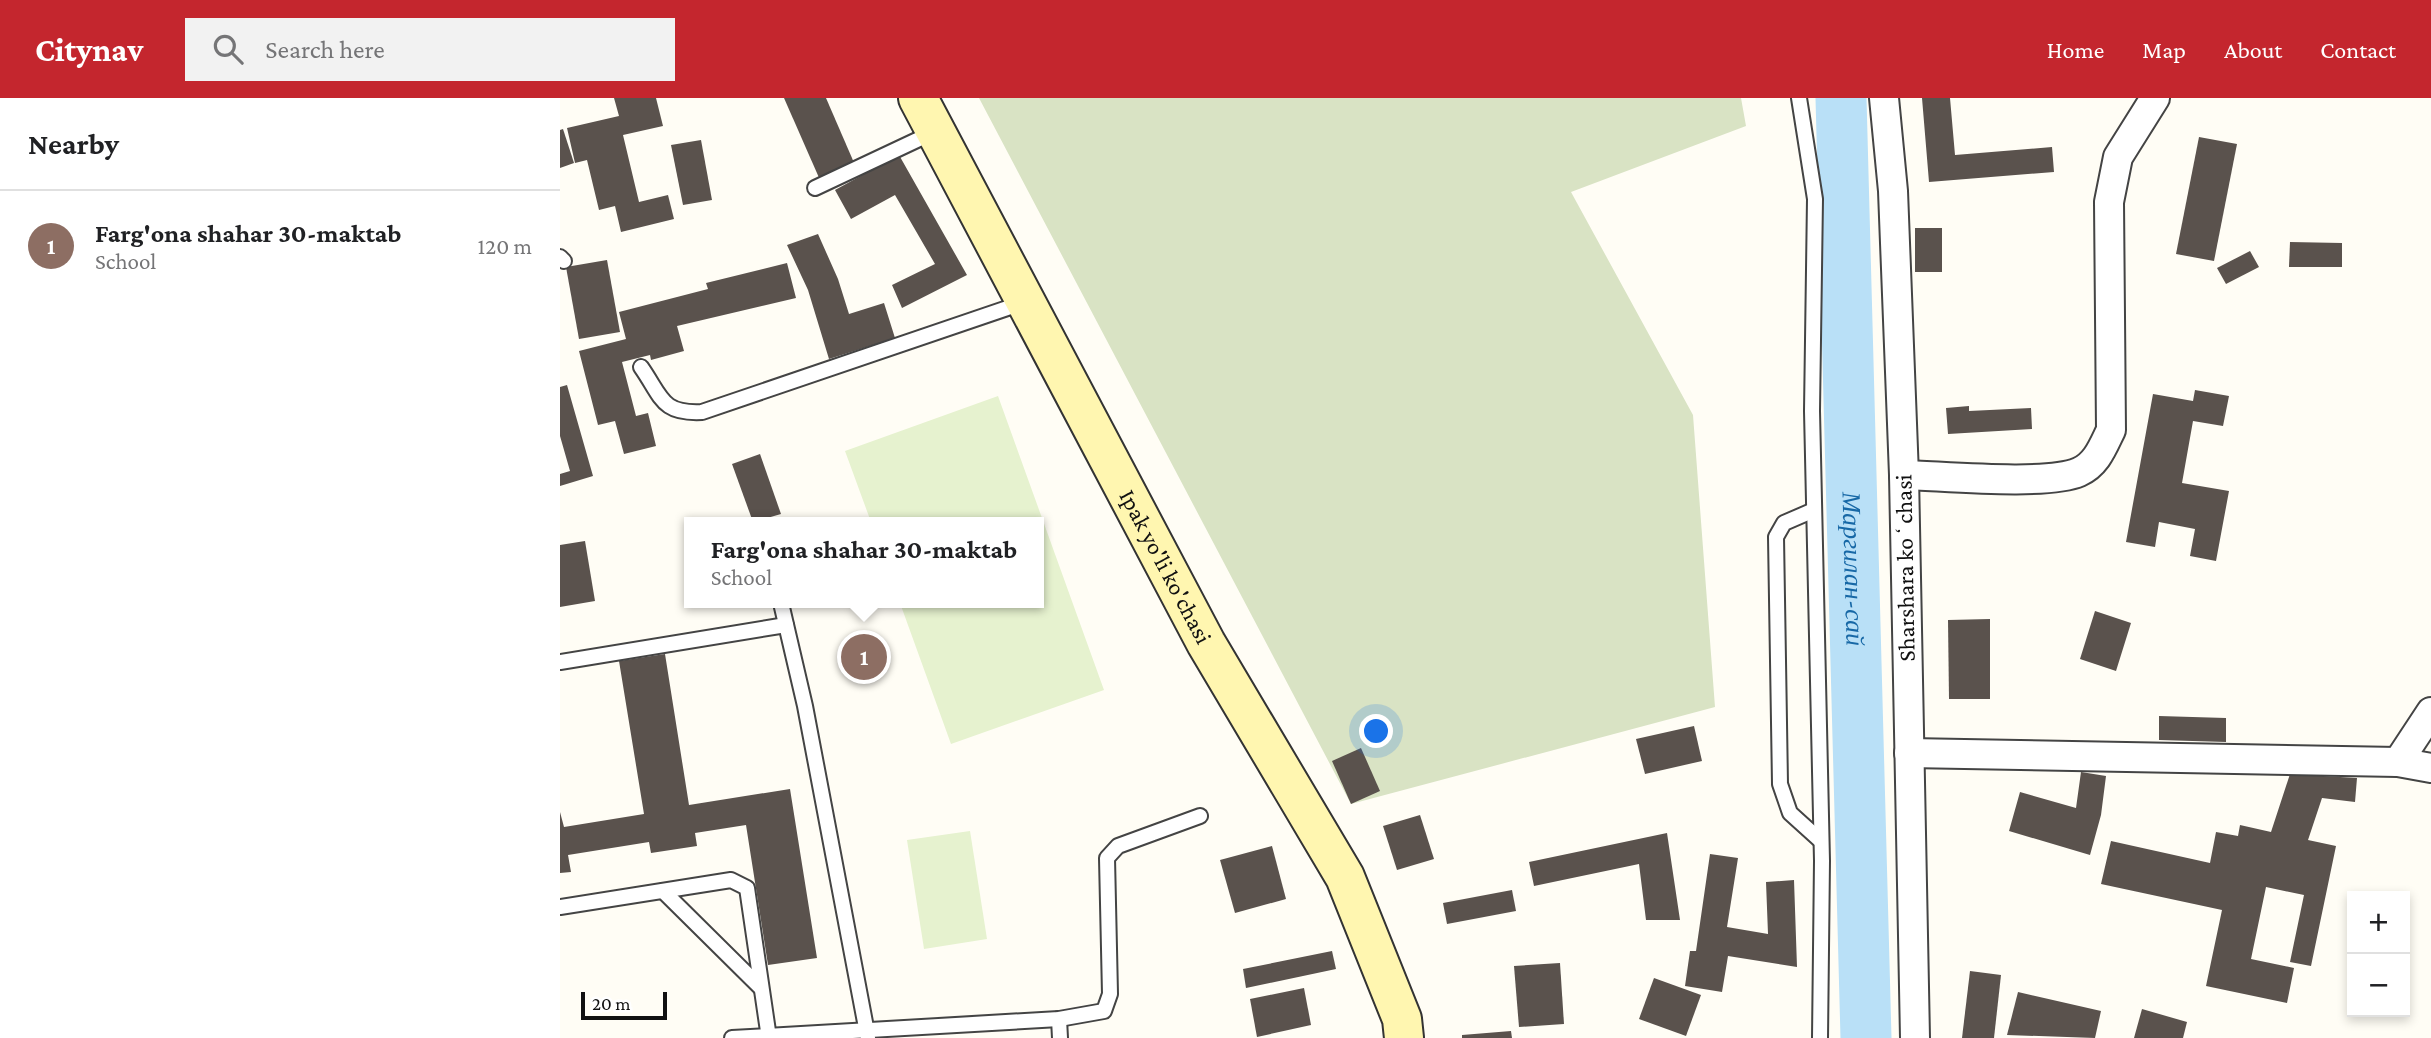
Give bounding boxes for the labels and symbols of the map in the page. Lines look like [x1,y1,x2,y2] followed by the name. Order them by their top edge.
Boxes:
[1889,474,1920,662] street label: Sharshara koʻchasi
[1114,485,1218,648] street label: Ipak yo'li ko'chasi
[1836,490,1870,646] water label: Маргилан-сай
[841,631,887,683] pin: 1
[1359,714,1393,748] your location
[581,989,667,1021] scale bar

